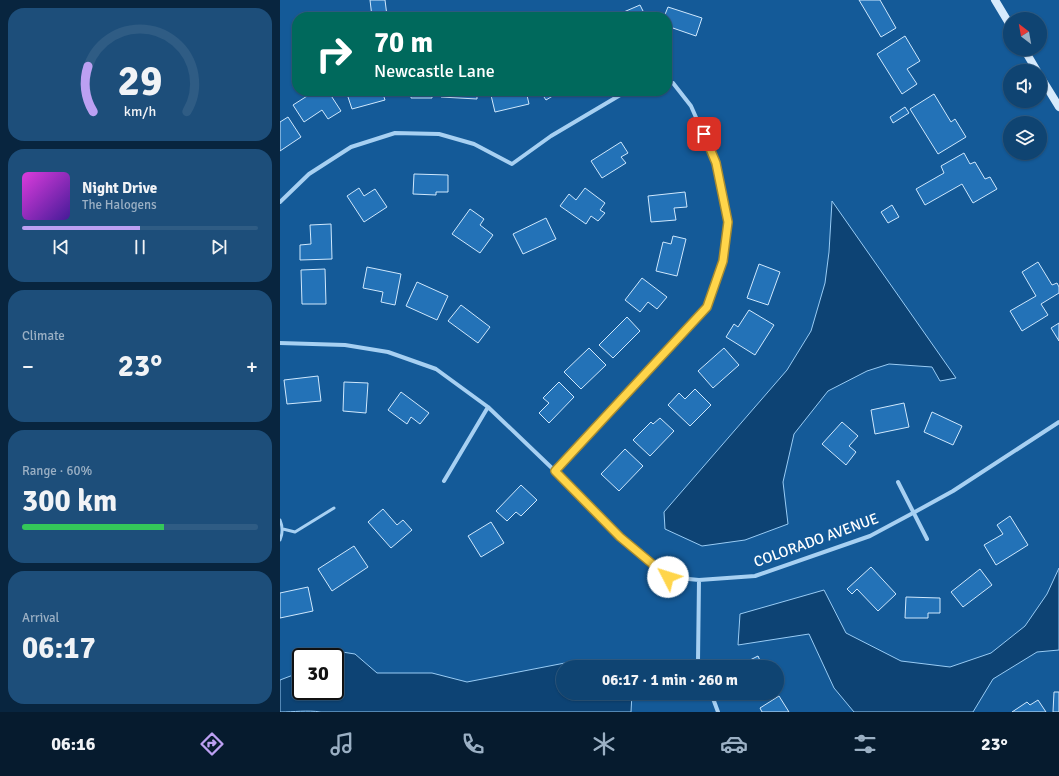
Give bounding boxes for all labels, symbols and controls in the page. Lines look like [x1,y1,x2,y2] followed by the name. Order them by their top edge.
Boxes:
[1003,12,1047,56] north arrow
[1003,12,1047,160] map controls
[374,26,433,60] text: 70 m
[308,28,360,80] icon: right
[118,56,162,107] text: 29
[374,60,495,82] text: Newcastle Lane
[1003,64,1047,108] button: sound
[124,103,156,120] text: km/h
[1003,116,1047,160] button: layers
[687,117,721,151] pin
[693,123,715,145] icon: arrive
[82,179,157,197] text: Night Drive
[82,197,157,213] text: The Halogens
[50,236,72,258] icon: previous
[129,236,151,258] icon: pause
[208,236,230,258] icon: next
[22,328,65,344] text: Climate
[118,348,162,385] text: 23°
[22,353,34,380] text: −
[246,353,258,380] text: +
[22,463,92,479] text: Range · 60%
[22,483,117,520] text: 300 km
[751,509,881,571] street label: COLORADO AVENUE
[647,556,689,598] position arrow
[22,610,59,626] text: Arrival
[22,630,96,667] text: 06:17
[292,648,344,700] speed limit sign: 30
[602,671,738,689] text: 06:17 · 1 min · 260 m
[198,730,226,758] icon: directions
[328,730,356,758] icon: music
[459,730,487,758] icon: phone
[590,730,618,758] icon: climate
[720,730,748,758] icon: car
[851,730,879,758] icon: filters
[51,733,95,755] text: 06:16
[981,733,1008,755] text: 23°

